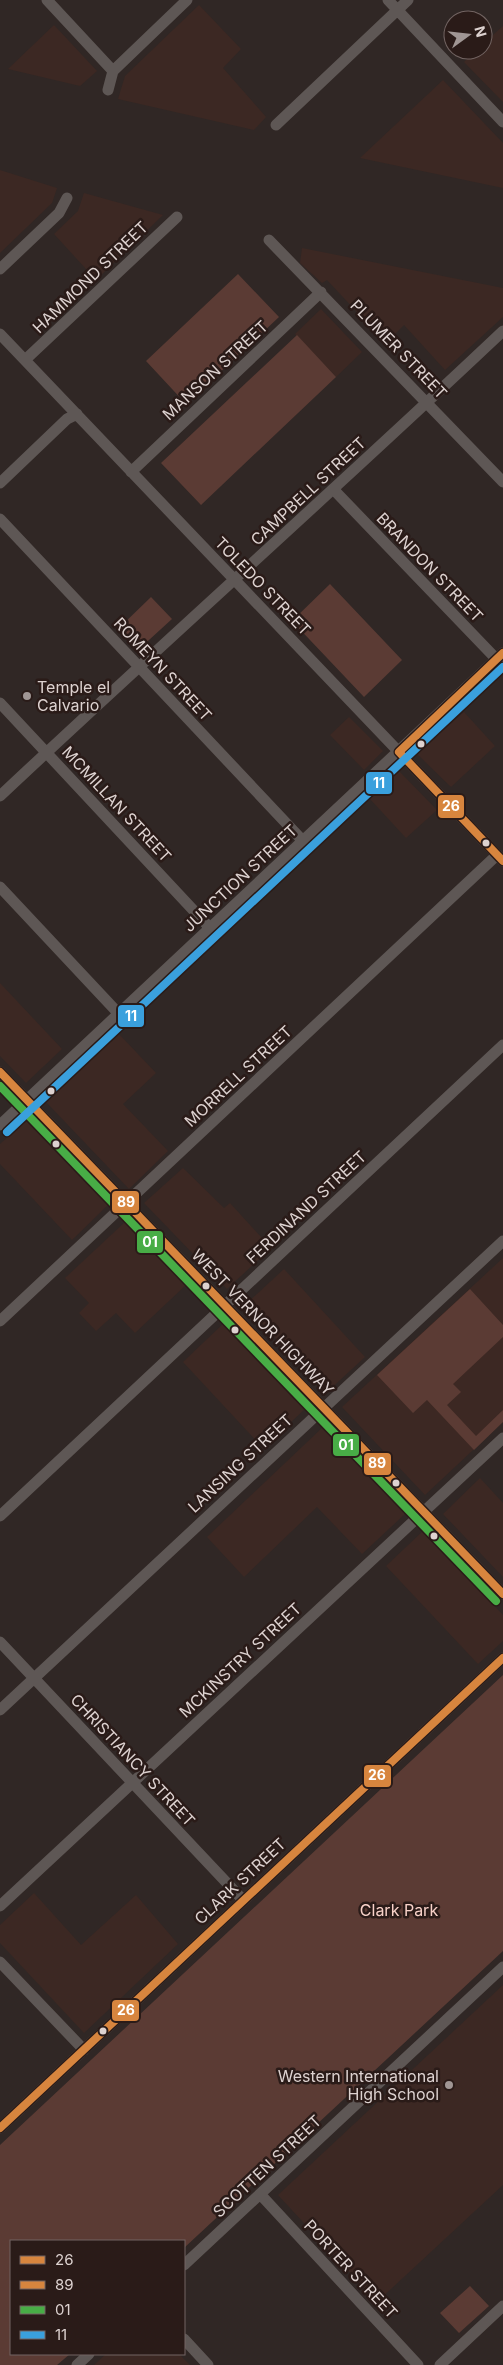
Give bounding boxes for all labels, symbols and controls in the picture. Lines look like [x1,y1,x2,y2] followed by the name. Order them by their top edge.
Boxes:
[443,10,493,60] north arrow
[471,24,491,39] text: N
[28,217,152,337] street label: HAMMOND STREET
[346,295,452,403] street label: PLUMER STREET
[158,316,272,424] street label: MANSON STREET
[246,432,370,550] street label: CAMPBELL STREET
[373,508,487,626] street label: BRANDON STREET
[211,532,315,640] street label: TOLEDO STREET
[110,613,216,725] street label: ROMEYN STREET
[37,677,110,715] place label: Temple el Calvario
[21,690,33,702] marker: Temple el Calvario
[416,739,426,749] unlabelled marker
[58,742,176,866] street label: MCMILLAN STREET
[365,771,393,795] line badge: 11
[373,774,385,791] text: 11
[437,794,465,819] line badge: 26
[442,797,460,814] text: 26
[179,820,301,936] street label: JUNCTION STREET
[481,838,491,848] unlabelled marker
[117,1004,145,1028] line badge: 11
[125,1007,137,1024] text: 11
[180,1021,296,1131] street label: MORRELL STREET
[46,1086,56,1096] unlabelled marker
[51,1139,61,1149] unlabelled marker
[242,1146,370,1268] street label: FERDINAND STREET
[111,1190,140,1214] line badge: 89
[117,1193,135,1210] text: 89
[136,1230,164,1254] line badge: 01
[142,1233,158,1250] text: 01
[188,1245,338,1400] street label: WEST VERNOR HIGHWAY
[201,1281,211,1291] unlabelled marker
[230,1325,240,1335] unlabelled marker
[184,1409,296,1517] street label: LANSING STREET
[332,1433,360,1457] line badge: 01
[338,1436,354,1453] text: 01
[363,1452,392,1476] line badge: 89
[368,1454,386,1471] text: 89
[391,1478,401,1488] unlabelled marker
[429,1531,439,1541] unlabelled marker
[175,1598,305,1722] street label: MCKINSTRY STREET
[66,1690,200,1830] street label: CHRISTIANCY STREET
[363,1764,392,1788] line badge: 26
[368,1766,386,1783] text: 26
[190,1834,290,1928] street label: CLARK STREET
[360,1900,438,1920] park label: Clark Park
[111,1999,140,2022] line badge: 26
[117,2001,135,2018] text: 26
[98,2026,108,2036] unlabelled marker
[278,2066,439,2104] place label: Western International High School
[443,2079,455,2091] marker: Western International High School
[209,2111,325,2221] street label: SCOTTEN STREET
[300,2215,402,2323] street label: PORTER STREET
[10,2240,185,2355] legend
[55,2250,73,2269] text: 26
[55,2275,74,2294] text: 89
[55,2300,71,2319] text: 01
[55,2325,67,2344] text: 11

